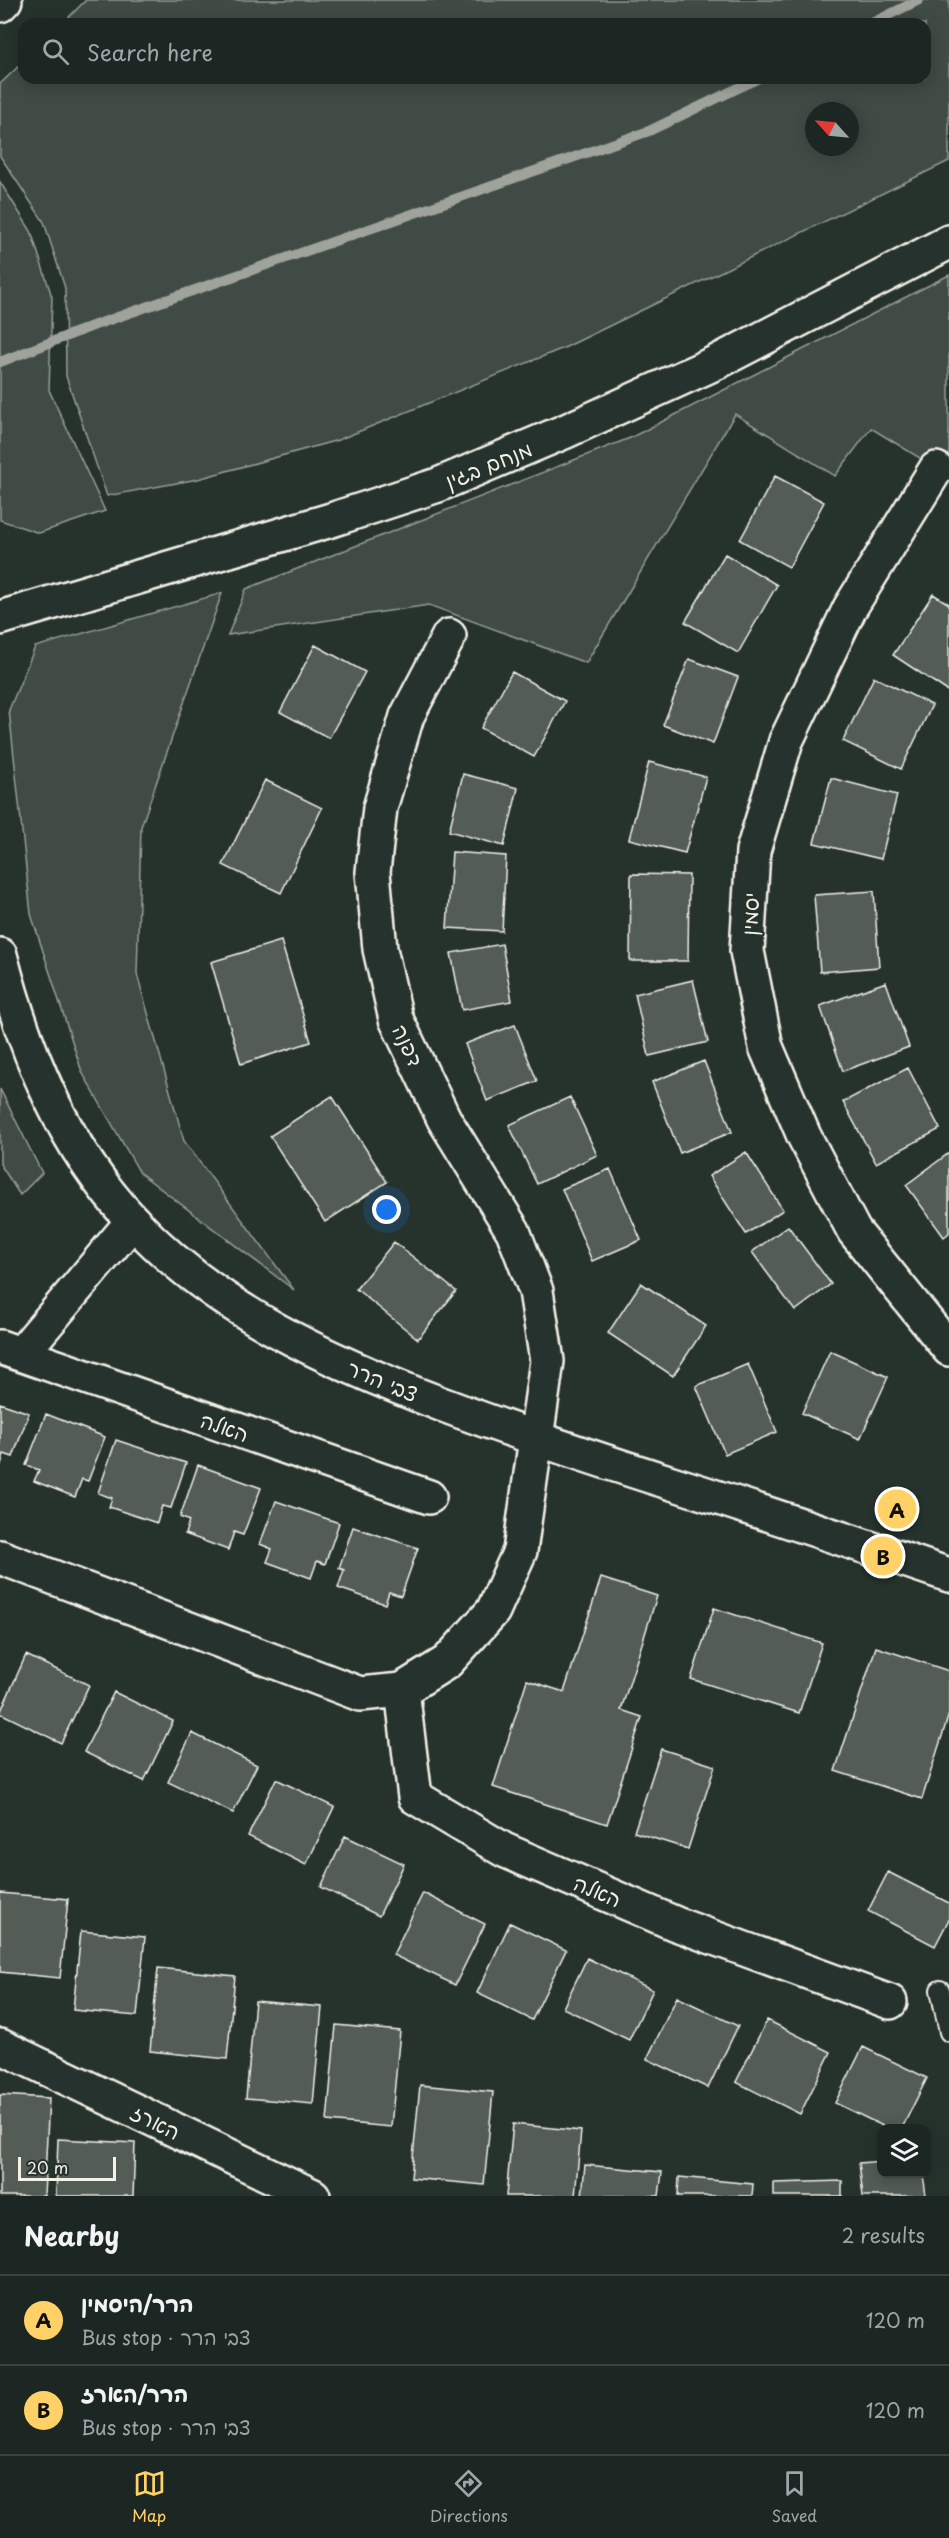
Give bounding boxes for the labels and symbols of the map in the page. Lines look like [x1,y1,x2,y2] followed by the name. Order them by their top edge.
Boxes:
[805,102,859,156] north arrow
[440,432,536,496] street label: מנחם בגין
[732,892,766,936] street label: יסמין
[385,1018,433,1072] street label: דפנה
[372,1195,401,1224] your location
[343,1351,423,1409] street label: צבי הרר
[197,1403,253,1449] street label: האלה
[878,1486,916,1532] pin: A
[864,1534,902,1578] pin: B
[569,1866,627,1914] street label: האלה
[126,2095,186,2147] street label: הארז
[18,2154,116,2182] scale bar

